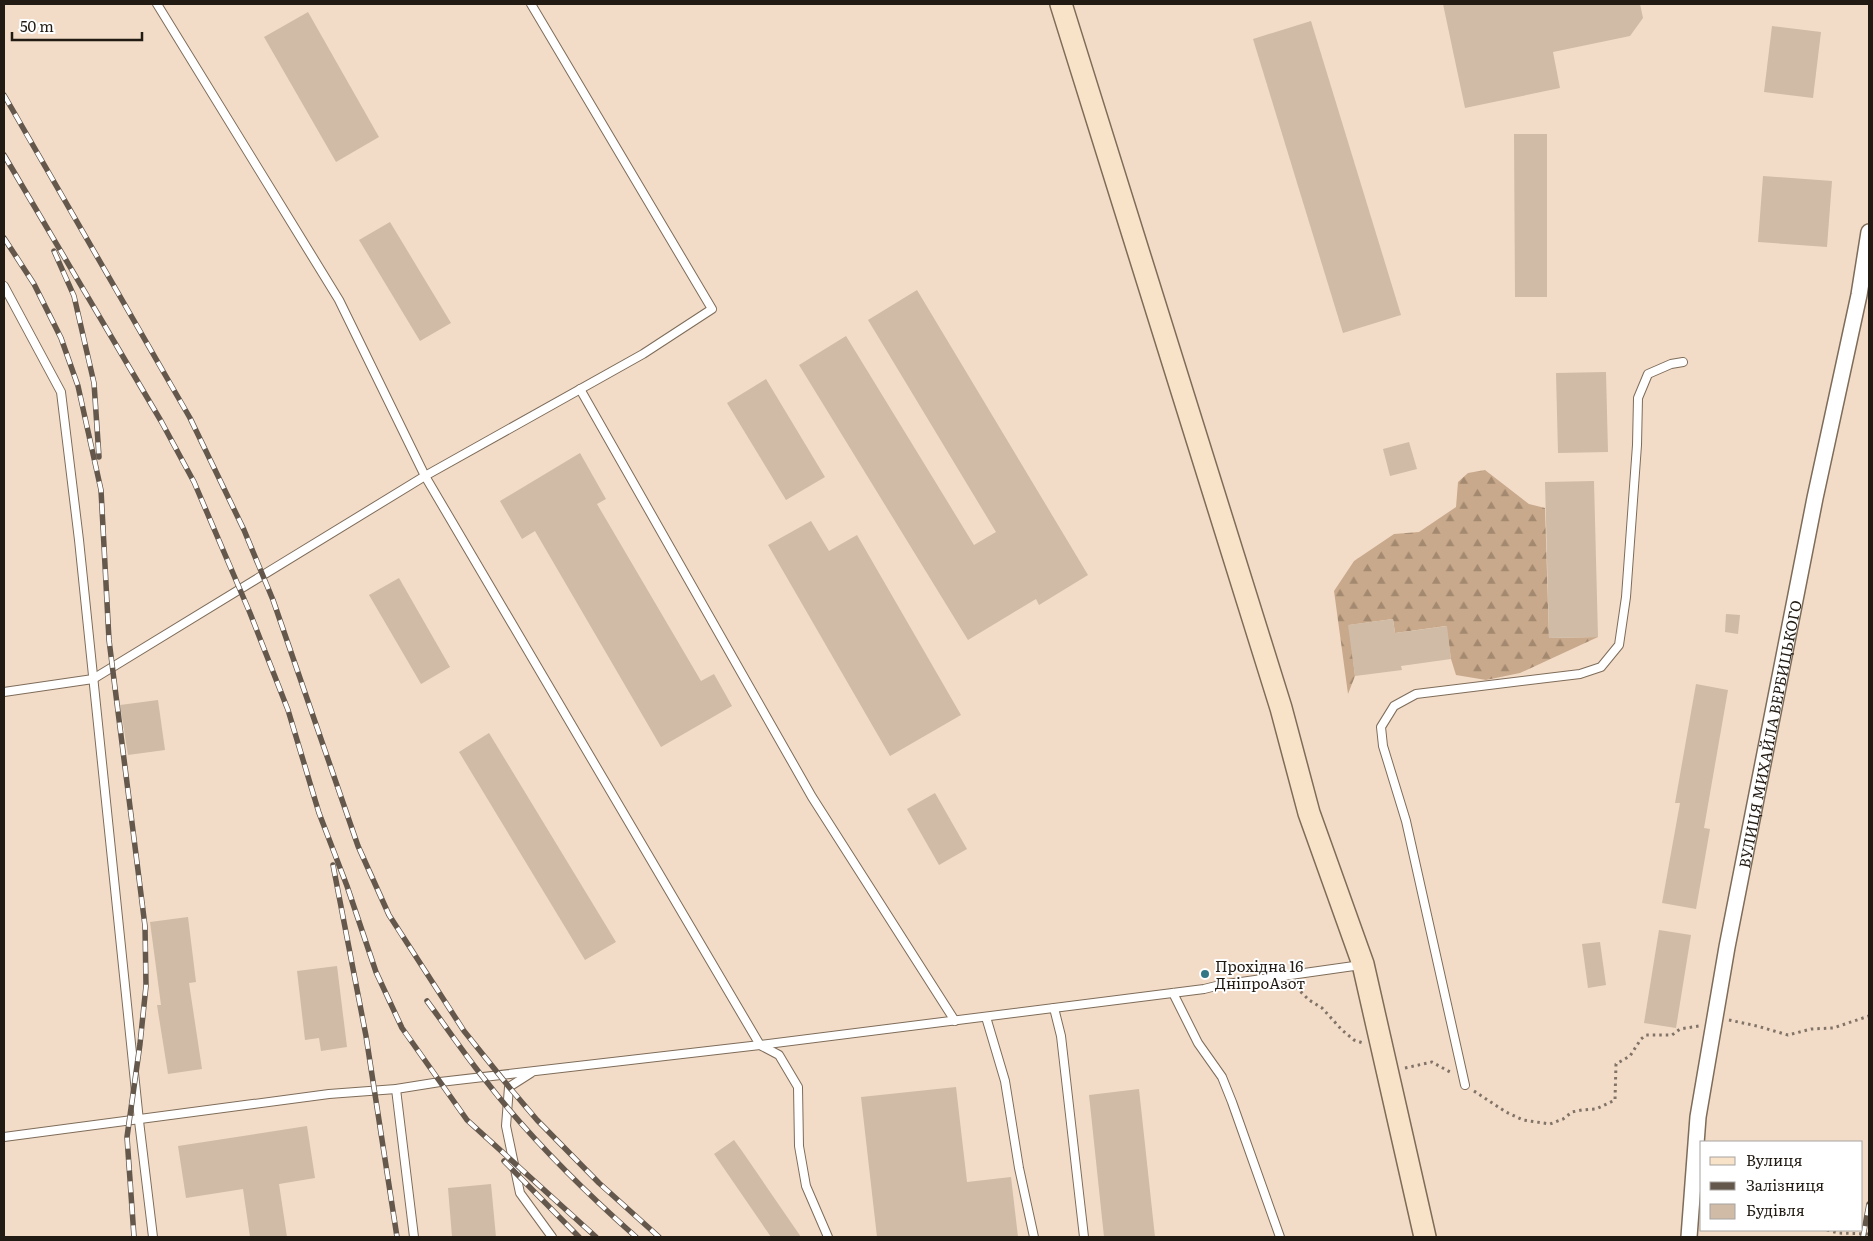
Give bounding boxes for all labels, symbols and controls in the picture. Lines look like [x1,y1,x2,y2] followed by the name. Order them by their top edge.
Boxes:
[12,10,142,42] scale bar
[20,14,54,37] text: 50 m
[1731,598,1806,870] street label: ВУЛИЦЯ МИХАЙЛА ВЕРБИЦЬКОГО
[1215,954,1305,994] place label: Прохідна 16 ДніпроАзот
[1199,968,1211,980] marker: Прохідна 16 ДніпроАзот
[1700,1141,1863,1231] legend
[1746,1148,1803,1171] text: Вулиця
[1746,1173,1824,1196] text: Залізниця
[1746,1198,1805,1221] text: Будівля

